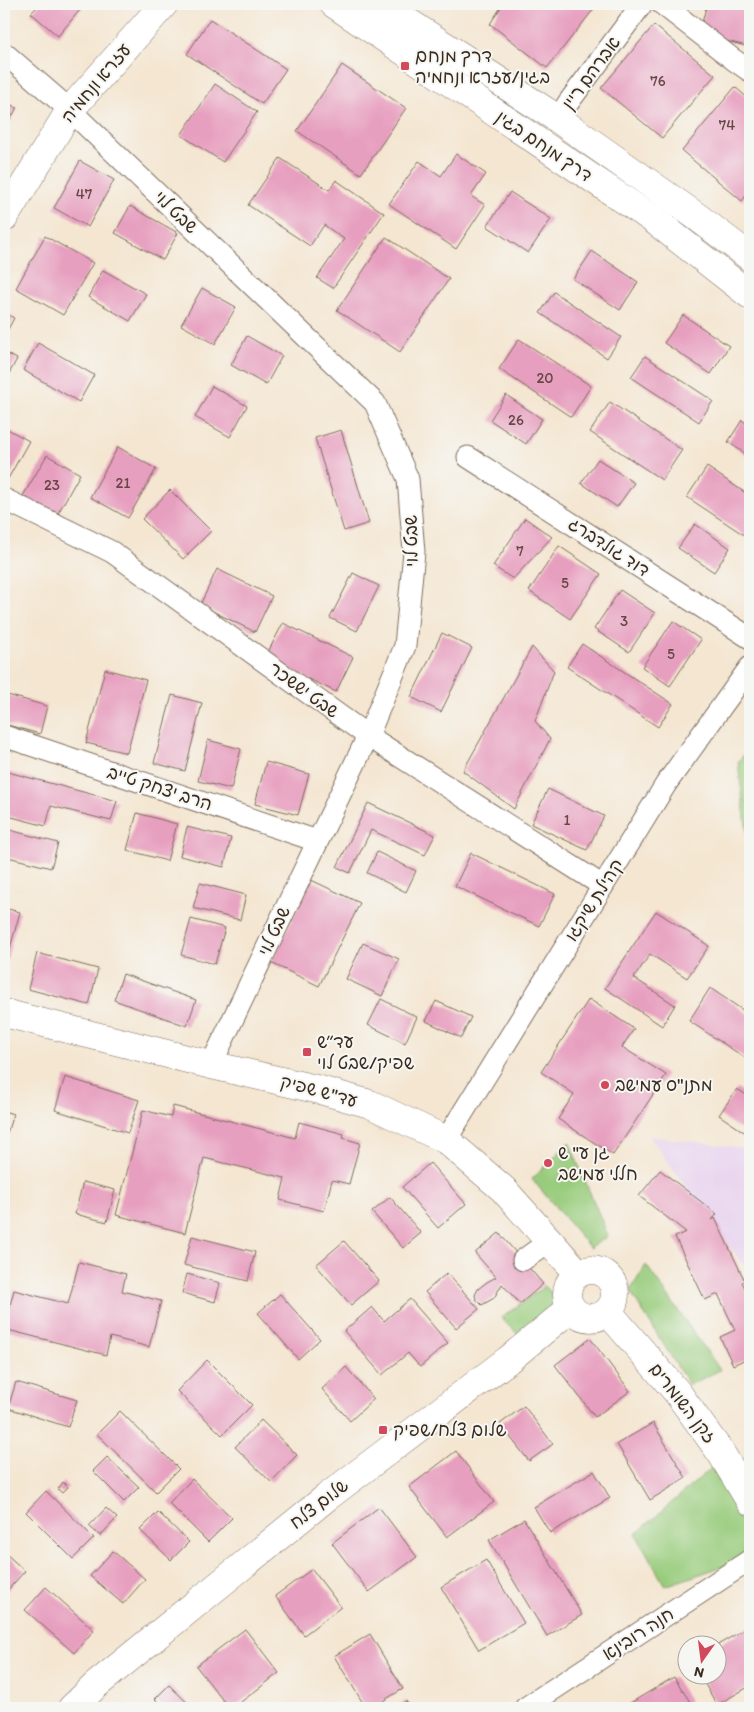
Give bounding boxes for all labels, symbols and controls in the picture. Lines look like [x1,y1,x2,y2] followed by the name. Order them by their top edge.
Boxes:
[557,32,625,114] street label: אברהם ריין
[56,39,136,127] street label: עזרא ונחמיה
[415,45,550,88] place label: דרך מנחם בגין/עזרא ונחמיה
[399,60,411,72] marker: דרך מנחם בגין/עזרא ונחמיה
[650,72,666,90] house number: 76
[491,106,597,186] street label: דרך מנחם בגין
[719,116,735,134] house number: 74
[76,185,93,203] house number: 47
[150,186,202,238] street label: שבט לוי
[536,369,554,387] house number: 20
[508,411,524,429] house number: 26
[116,474,130,492] house number: 21
[44,476,60,494] house number: 23
[564,513,654,581] street label: דוד גולדברג
[400,515,422,567] street label: שבט לוי
[516,542,524,560] house number: 7
[561,574,569,592] house number: 5
[620,612,628,630] house number: 3
[667,645,675,663] house number: 5
[265,657,343,723] street label: שבט יששכר
[105,761,215,815] street label: הרב יצחק טייב
[564,811,571,829] house number: 1
[560,855,628,945] street label: קהילת שיקגו
[253,903,295,959] street label: שבט לוי
[317,1031,415,1074] place label: עד״ש שפיק/שבט לוי
[301,1046,313,1058] marker: עד״ש שפיק/שבט לוי
[278,1070,360,1112] street label: עד"ש שפיק
[615,1074,713,1096] place label: מתנ"ס עמישב
[599,1079,611,1091] marker: מתנ"ס עמישב
[558,1142,638,1185] place label: גן ע" ש חללי עמישב
[542,1157,554,1169] marker: גן ע" ש חללי עמישב
[645,1358,721,1448] street label: זקן השומרים
[393,1419,507,1441] place label: שלום צלח/שפיק
[377,1424,389,1436] marker: שלום צלח/שפיק
[285,1474,353,1534] street label: שלום צלח
[598,1603,678,1665] street label: חנה רובינא
[676,1634,726,1684] north arrow
[692,1663,706,1682] text: N

